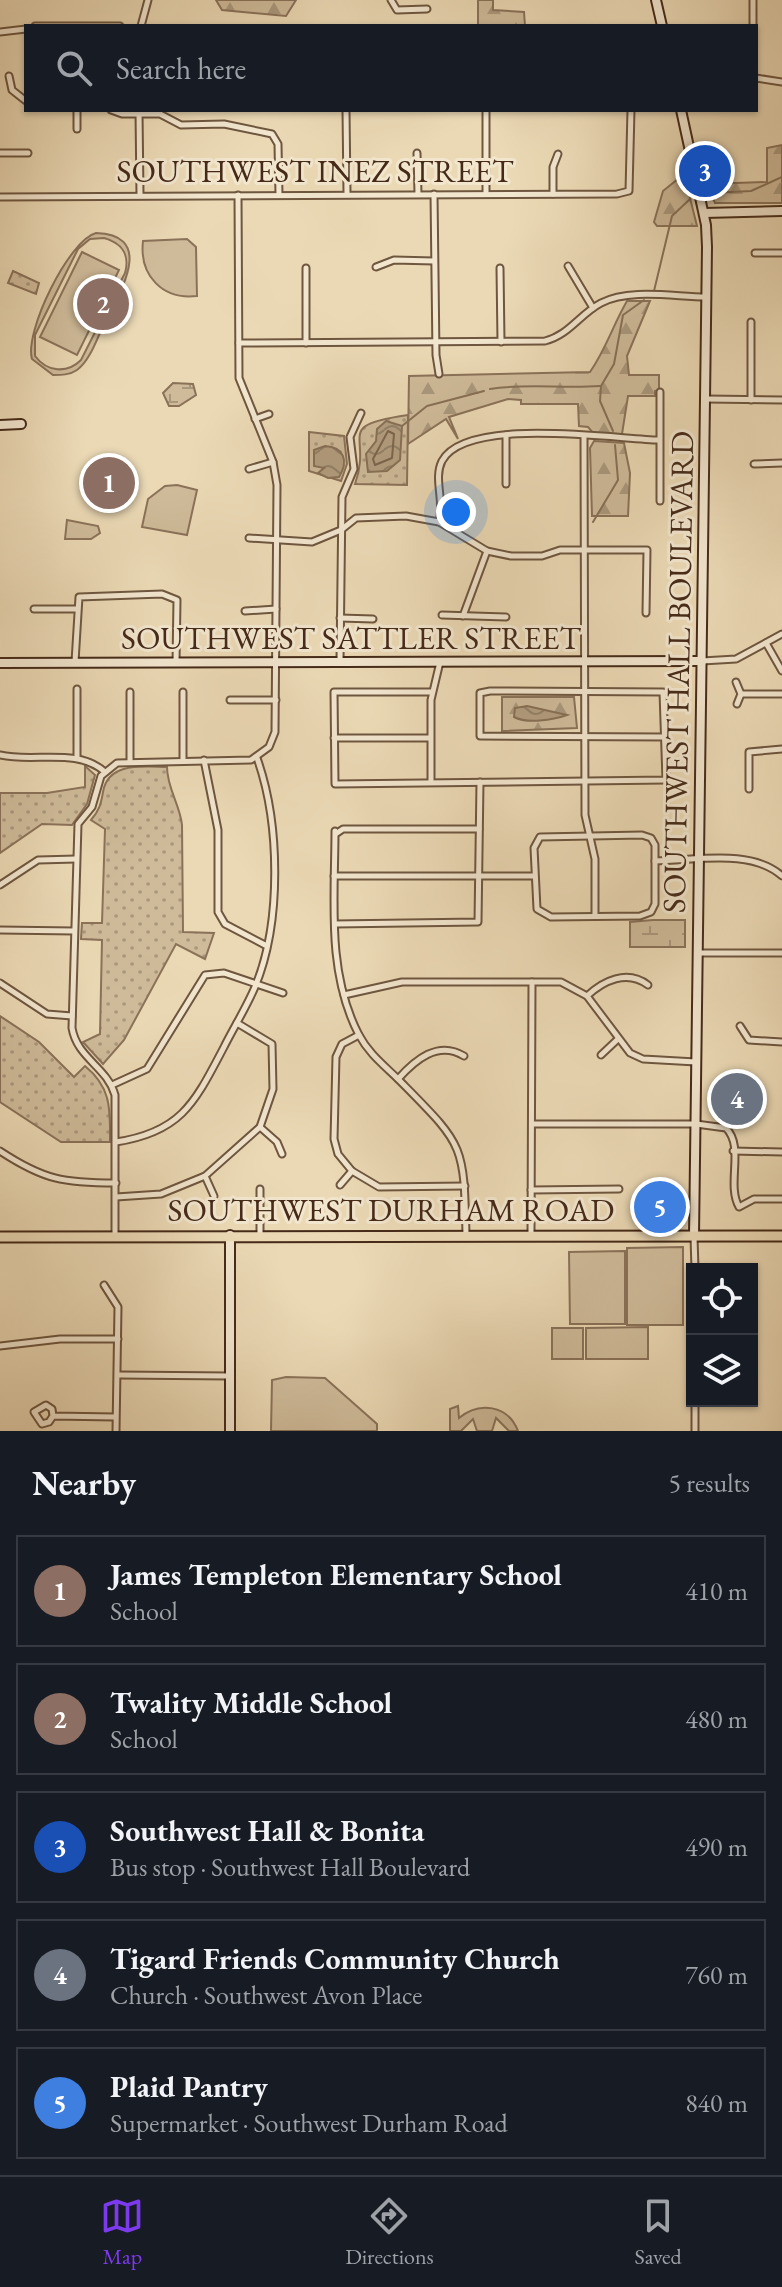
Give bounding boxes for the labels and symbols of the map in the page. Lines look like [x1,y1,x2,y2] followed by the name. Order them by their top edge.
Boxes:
[679,141,731,201] pin: 3
[117,150,514,192] street label: SOUTHWEST INEZ STREET
[77,274,129,334] pin: 2
[653,431,703,913] street label: SOUTHWEST HALL BOULEVARD
[83,453,135,513] pin: 1
[436,492,476,532] your location
[121,617,581,659] street label: SOUTHWEST SATTLER STREET
[711,1069,763,1129] pin: 4
[634,1177,686,1237] pin: 5
[168,1189,614,1231] street label: SOUTHWEST DURHAM ROAD

